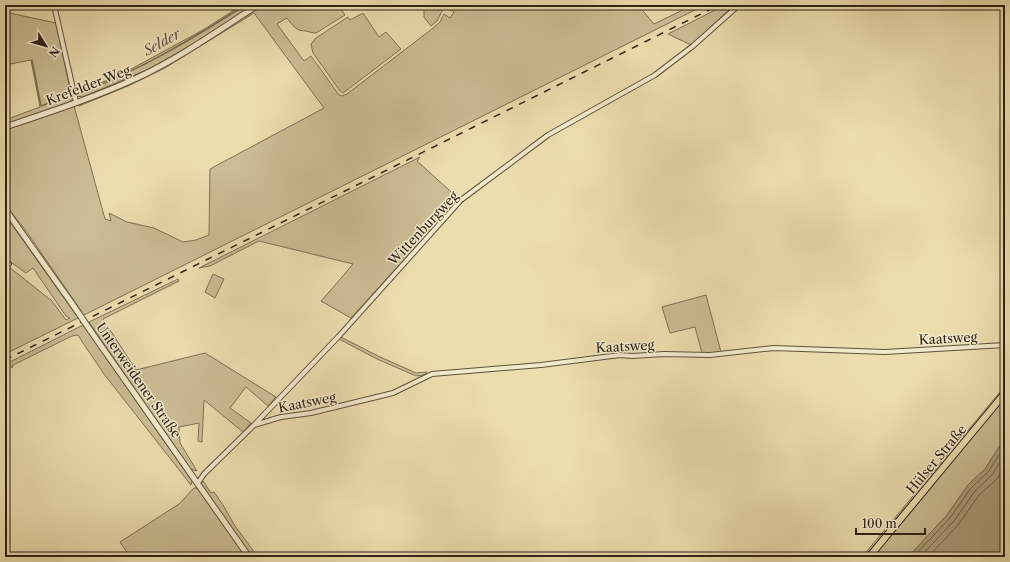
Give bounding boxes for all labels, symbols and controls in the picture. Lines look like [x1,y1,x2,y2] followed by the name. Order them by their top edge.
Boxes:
[139,24,185,60] water label: Selder
[26,26,66,66] north arrow
[45,44,62,60] text: N
[44,62,133,108] street label: Krefelder Weg
[384,188,462,269] street label: Wittenburgweg
[93,319,185,441] street label: Unterweidener Straße
[918,328,978,348] street label: Kaatsweg
[595,336,655,356] street label: Kaatsweg
[277,389,337,415] street label: Kaatsweg
[902,421,970,497] street label: Hülser Straße
[856,510,925,536] scale bar
[862,516,897,531] text: 100 m

